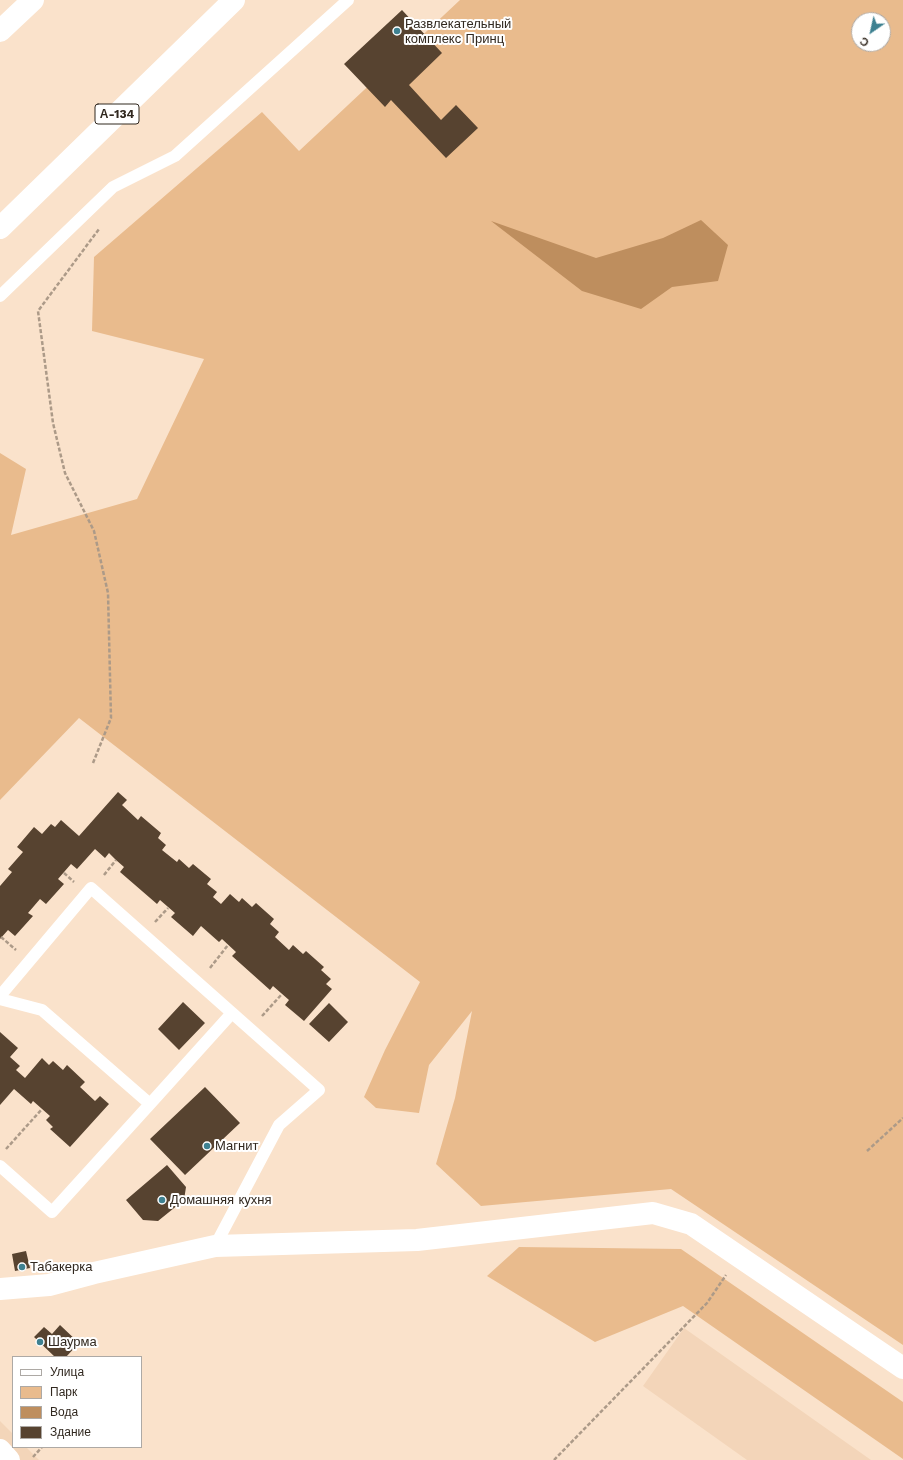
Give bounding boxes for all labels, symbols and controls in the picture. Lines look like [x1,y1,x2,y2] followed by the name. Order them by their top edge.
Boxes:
[851,12,891,52] north arrow
[405,16,511,47] place label: Развлекательный комплекс Принц
[392,26,402,36] marker: Развлекательный комплекс Принц
[858,34,872,49] text: С
[95,104,139,124] road number: А-134
[215,1138,258,1154] place label: Магнит
[202,1141,212,1151] marker: Магнит
[170,1192,272,1208] place label: Домашняя кухня
[157,1195,167,1205] marker: Домашняя кухня
[30,1259,92,1275] place label: Табакерка
[17,1262,27,1272] marker: Табакерка
[48,1334,97,1350] place label: Шаурма
[35,1337,45,1347] marker: Шаурма
[12,1356,142,1448] legend
[50,1365,84,1379] text: Улица
[50,1385,77,1399] text: Парк
[50,1405,78,1419] text: Вода
[50,1425,91,1439] text: Здание

